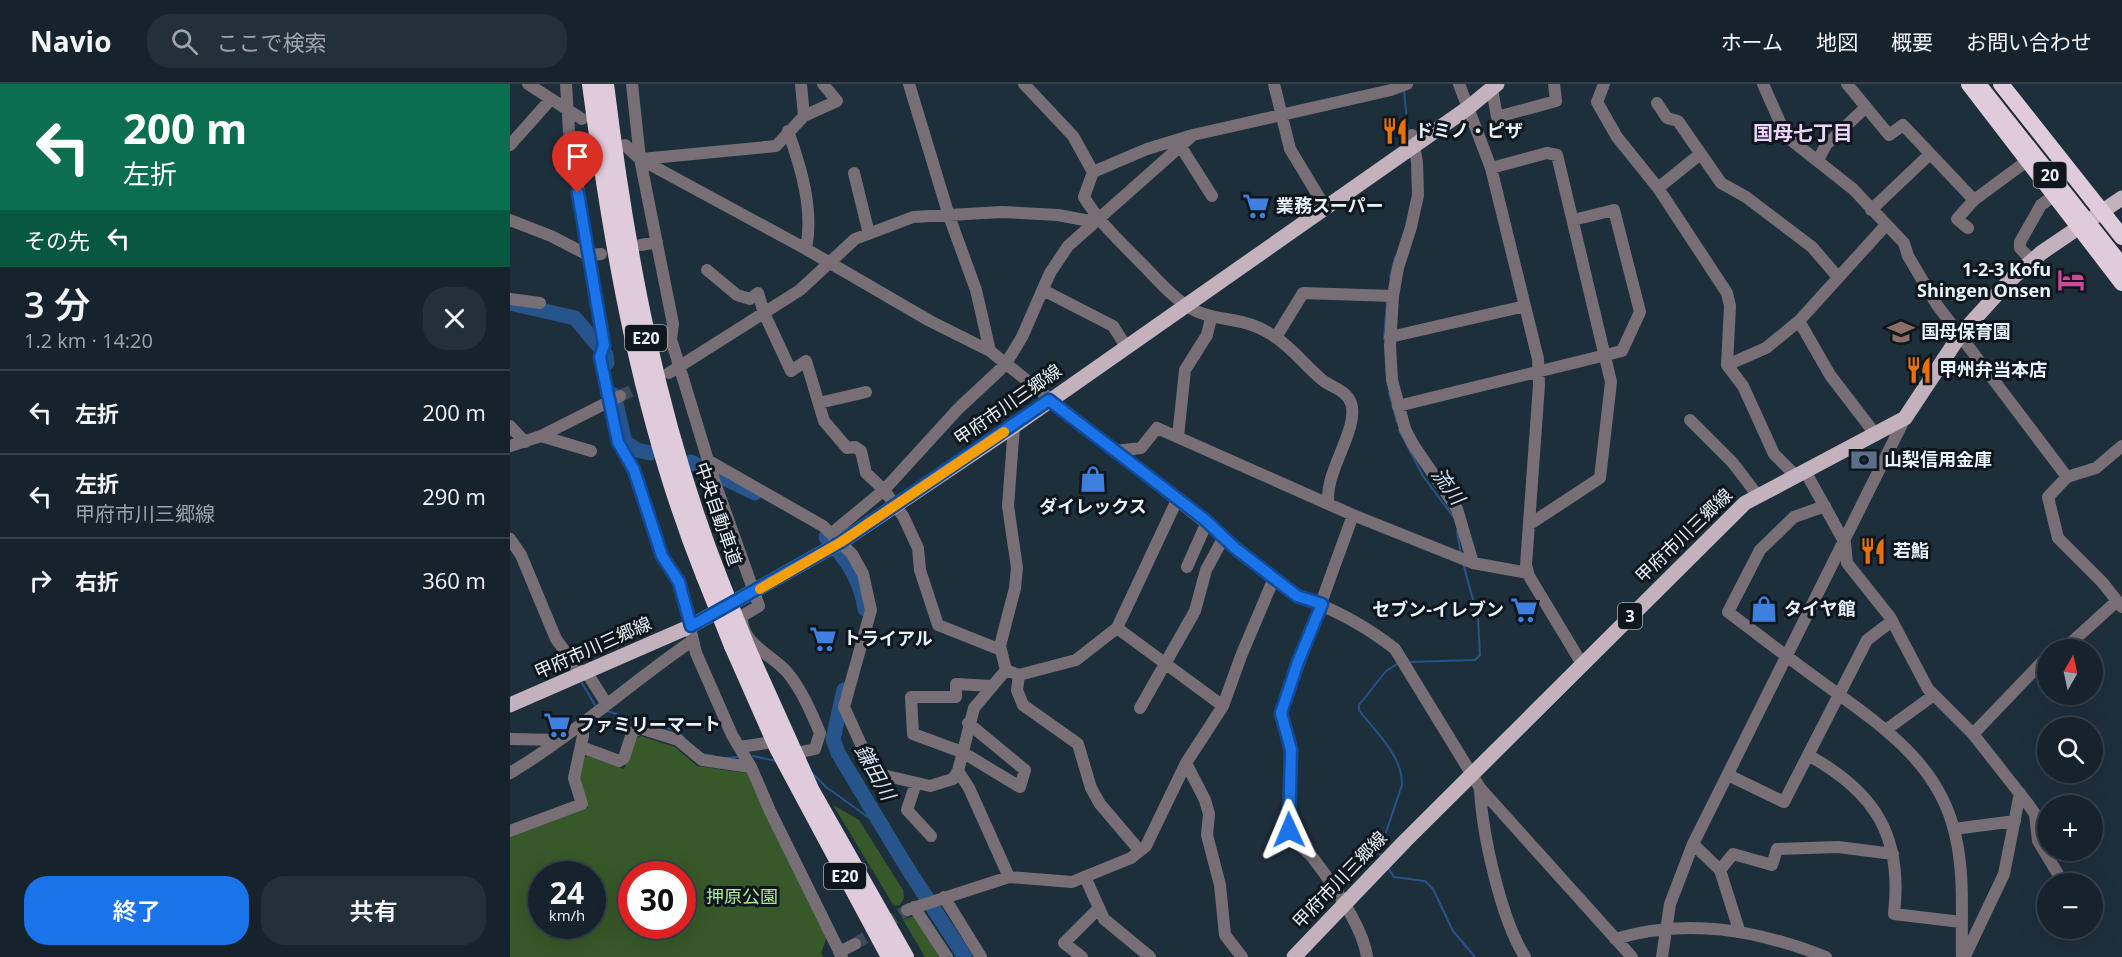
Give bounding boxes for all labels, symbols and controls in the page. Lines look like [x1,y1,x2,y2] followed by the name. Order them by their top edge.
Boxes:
[147,14,567,68] search box
[30,22,111,60] text: Navio
[168,25,201,58] icon: search
[216,27,327,57] text: ここで検索
[1721,28,1783,56] text: ホーム
[1816,28,1858,56] text: 地図
[1891,28,1933,56] text: 概要
[1966,28,2092,56] text: お問い合わせ
[123,99,247,156] text: 200 m
[24,108,102,186] icon: left
[1380,116,1410,146] restaurant icon: ドミノ・ピザ
[1415,118,1523,142] place label: ドミノ・ピザ
[1753,119,1853,146] district label: 国母七丁目
[552,131,603,193] pin
[561,140,594,173] icon: arrive
[123,155,177,192] text: 左折
[2034,162,2066,188] road number: 20
[1241,191,1271,221] supermarket icon: 業務スーパー
[1276,193,1384,217] place label: 業務スーパー
[102,222,135,255] icon: left
[24,225,90,255] text: その先
[1917,257,2051,302] place label: 1-2-3 Kofu Shingen Onsen
[2056,265,2086,295] hotel icon: 1-2-3 Kofu Shingen Onsen
[24,280,90,329] text: 3 分
[423,287,486,350] button: close
[1886,317,1916,347] school or university icon: 国母保育園
[1921,319,2011,343] place label: 国母保育園
[625,325,667,351] road number: E20
[24,327,153,354] text: 1.2 km · 14:20
[1904,355,1934,385] restaurant icon: 甲州弁当本店
[1939,357,2047,381] place label: 甲州弁当本店
[949,358,1066,450] street label: 甲府市川三郷線
[24,396,57,429] icon: left
[422,397,486,427] text: 200 m
[75,398,119,428] text: 左折
[1849,445,1879,475] bank icon: 山梨信用金庫
[1884,447,1992,471] place label: 山梨信用金庫
[690,459,748,569] street label: 中央自動車道
[1426,462,1472,511] water label: 流川
[1078,464,1108,494] shop icon: ダイレックス
[75,468,119,498] text: 左折
[24,480,57,513] icon: left
[422,481,486,511] text: 290 m
[1630,483,1737,588] street label: 甲府市川三郷線
[1039,494,1147,518] place label: ダイレックス
[75,500,215,527] text: 甲府市川三郷線
[1858,536,1888,566] restaurant icon: 若鮨
[1893,538,1929,562] place label: 若鮨
[24,564,57,597] icon: right
[422,565,486,595] text: 360 m
[75,566,119,596] text: 右折
[1749,594,1779,624] shop icon: タイヤ館
[1509,595,1539,625] supermarket icon: セブン-イレブン
[1784,596,1855,620] place label: タイヤ館
[1372,597,1504,621] place label: セブン-イレブン
[1618,603,1642,629] road number: 3
[530,610,655,684] street label: 甲府市川三郷線
[808,624,838,654] supermarket icon: トライアル
[843,626,933,650] place label: トライアル
[2037,639,2103,705] north arrow
[2037,639,2103,939] map controls
[542,710,572,740] supermarket icon: ファミリーマート
[577,712,721,736] place label: ファミリーマート
[2037,717,2103,783] button: search
[849,739,903,806] water label: 鎌田川
[2037,795,2103,861] button: +
[1257,798,1321,862] position arrow
[1287,826,1392,933] street label: 甲府市川三郷線
[618,861,696,939] speed limit sign: 30
[824,863,866,889] road number: E20
[550,872,584,913] text: 24
[2037,873,2103,939] button: −
[24,876,249,945] button: 終了
[261,876,486,945] button: 共有
[706,884,778,908] park label: 押原公園
[549,905,585,925] text: km/h

